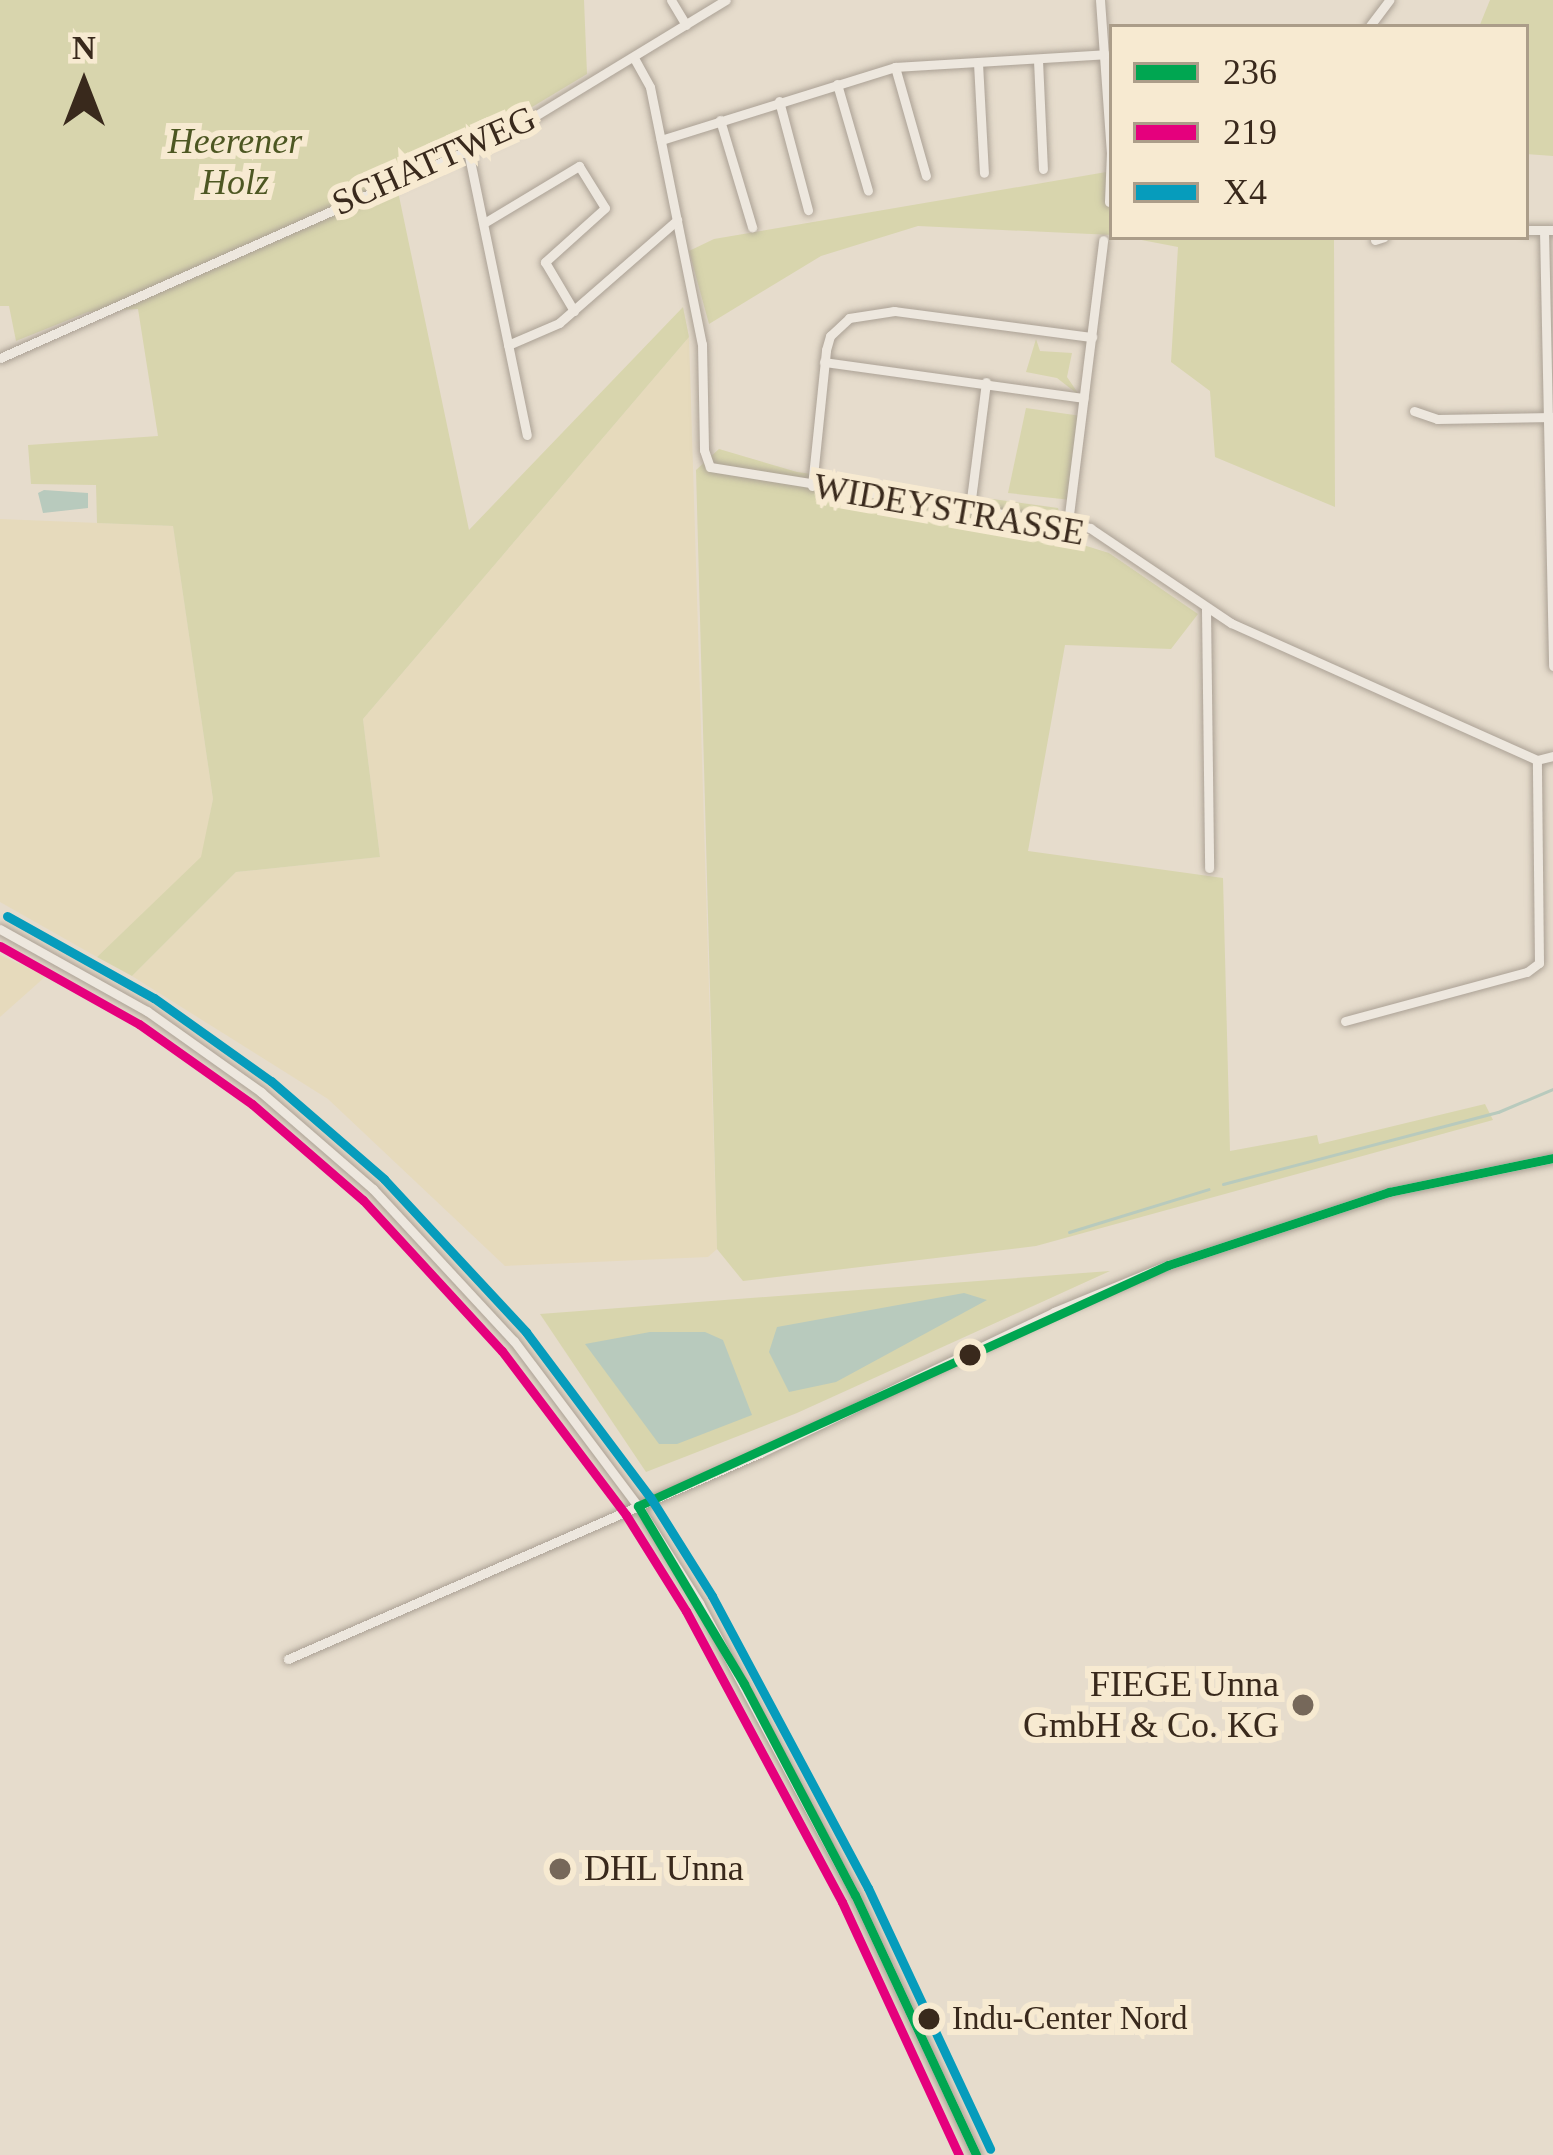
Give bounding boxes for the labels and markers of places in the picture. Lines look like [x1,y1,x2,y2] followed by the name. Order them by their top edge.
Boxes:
[959,1344,981,1366] unlabelled marker
[1023,1662,1279,1747] place label: FIEGE Unna GmbH & Co. KG
[1290,1692,1316,1718] marker: FIEGE Unna GmbH & Co. KG
[584,1847,745,1891] place label: DHL Unna
[547,1856,573,1882] marker: DHL Unna
[952,1999,1188,2039] place label: Indu-Center Nord
[918,2008,940,2030] marker: Indu-Center Nord

